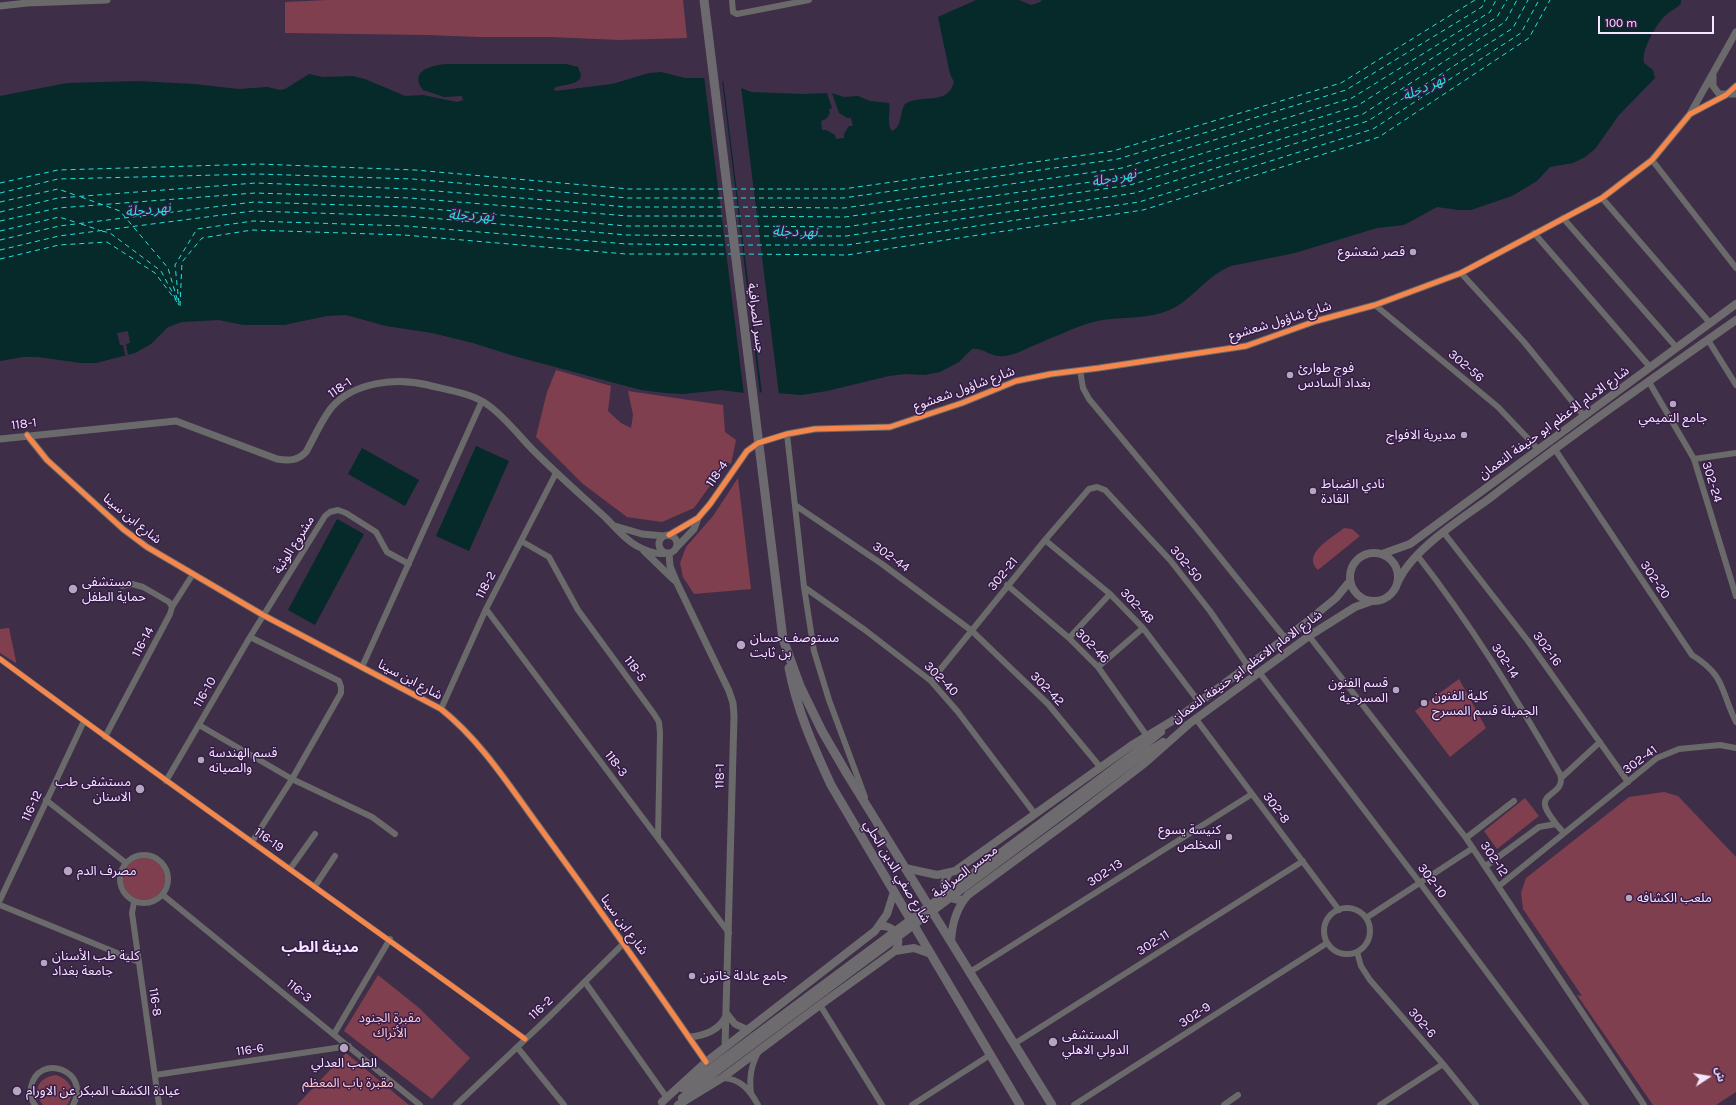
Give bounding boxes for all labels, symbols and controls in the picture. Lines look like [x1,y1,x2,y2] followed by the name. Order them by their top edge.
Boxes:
[1600,8,1716,34] scale bar
[1605,16,1637,30] text: 100 m
[1400,71,1448,105] water label: نهر دجلة
[1090,165,1138,191] water label: نهر دجلة
[125,199,171,221] water label: نهر دجلة
[448,206,494,226] water label: نهر دجلة
[772,223,818,241] water label: نهر دجلة
[1338,244,1405,260] place label: قصر شعشوع
[1408,247,1418,257] marker: قصر شعشوع
[744,282,768,354] street label: جسر الصرافية
[1227,298,1333,344] street label: شارع شاؤول شعشوع
[1445,346,1487,386] street label: 302-56
[1298,360,1371,391] place label: فوج طوارئ بغداد السادس
[911,363,1017,415] street label: شارع شاؤول شعشوع
[1476,363,1632,483] street label: شارع الامام الاعظم ابو حنيفة النعمان
[1285,370,1295,380] marker: فوج طوارئ بغداد السادس
[325,374,355,402] street label: 118-1
[1668,399,1678,409] marker: جامع التميمي
[1638,410,1708,426] place label: جامع التميمي
[10,415,38,433] street label: 118-1
[1386,427,1456,443] place label: مديرية الافواج
[1459,430,1469,440] marker: مديرية الافواج
[702,458,732,490] street label: 118-4
[1698,460,1726,504] street label: 302-24
[1321,476,1385,507] place label: نادي الضباط القادة
[1308,486,1318,496] marker: نادي الضباط القادة
[100,491,164,547] street label: شارع ابن سينا
[270,513,318,577] street label: مشروع الوثبة
[869,538,913,576] street label: 302-44
[1166,543,1206,585] street label: 302-50
[985,554,1021,594] street label: 302-21
[1637,558,1673,602] street label: 302-20
[472,569,500,601] street label: 118-2
[82,574,146,605] place label: مستشفى حماية الطفل
[67,583,79,595] marker: مستشفى حماية الطفل
[1117,585,1157,627] street label: 302-48
[1169,607,1325,727] street label: شارع الامام الاعظم ابو حنيفة النعمان
[129,624,157,660] street label: 116-14
[1072,625,1112,667] street label: 302-46
[1529,629,1565,669] street label: 302-16
[750,630,839,661] place label: مستوصف حسان بن ثابت
[735,639,747,651] marker: مستوصف حسان بن ثابت
[1488,640,1522,682] street label: 302-14
[620,653,650,685] street label: 118-5
[375,656,445,704] street label: شارع ابن سينا
[920,658,962,700] street label: 302-40
[1027,668,1067,710] street label: 302-42
[190,674,220,710] street label: 116-10
[1328,675,1388,706] place label: قسم الفنون المسرحية
[1391,685,1401,695] marker: قسم الفنون المسرحية
[1432,688,1538,719] place label: كلية الفنون الجميلة قسم المسرح
[1419,698,1429,708] marker: كلية الفنون الجميلة قسم المسرح
[1620,742,1660,778] street label: 302-41
[209,745,277,776] place label: قسم الهندسة والصيانه
[601,748,631,780] street label: 118-3
[196,755,206,765] marker: قسم الهندسة والصيانه
[712,763,728,789] street label: 118-1
[55,774,131,805] place label: مستشفى طب الاسنان
[134,783,146,795] marker: مستشفى طب الاسنان
[18,788,46,824] street label: 116-12
[1259,789,1293,827] street label: 302-8
[860,818,934,926] street label: شارع صفي الدين الحلي
[1158,822,1221,853] place label: كنيسة يسوع المخلص
[251,824,287,856] street label: 116-19
[1224,832,1234,842] marker: كنيسة يسوع المخلص
[1477,838,1511,880] street label: 302-12
[929,842,1001,902] street label: مجسر الصرافية
[1084,856,1126,890] street label: 302-13
[1414,861,1450,901] street label: 302-10
[77,863,136,879] place label: مصرف الدم
[62,865,74,877] marker: مصرف الدم
[1637,890,1712,906] place label: ملعب الكشافه
[597,892,651,958] street label: شارع ابن سينا
[1624,893,1634,903] marker: ملعب الكشافه
[1134,927,1172,959] street label: 302-11
[281,939,359,957] district label: مدينة الطب
[52,948,140,979] place label: كلية طب الأسنان جامعة بغداد
[39,958,49,968] marker: كلية طب الأسنان جامعة بغداد
[700,968,788,984] place label: جامع عادلة خاتون
[687,971,697,981] marker: جامع عادلة خاتون
[283,976,315,1006] street label: 116-3
[145,987,165,1017] street label: 116-8
[525,993,557,1023] street label: 116-2
[1176,999,1214,1031] street label: 302-9
[1405,1005,1439,1041] street label: 302-6
[359,1010,421,1041] park label: مقبرة الجنود الأتراك
[1062,1027,1129,1058] place label: المستشفى الدولي الاهلي
[1047,1036,1059,1048] marker: المستشفى الدولي الاهلي
[235,1040,265,1060] street label: 116-6
[338,1042,350,1054] marker: الطب العدلي
[311,1055,377,1071] place label: الطب العدلي
[1688,1057,1728,1097] north arrow
[1712,1066,1728,1083] text: ش
[302,1075,394,1091] park label: مقبرة باب المعظم
[26,1083,180,1099] place label: عيادة الكشف المبكر عن الاورام
[11,1085,23,1097] marker: عيادة الكشف المبكر عن الاورام

